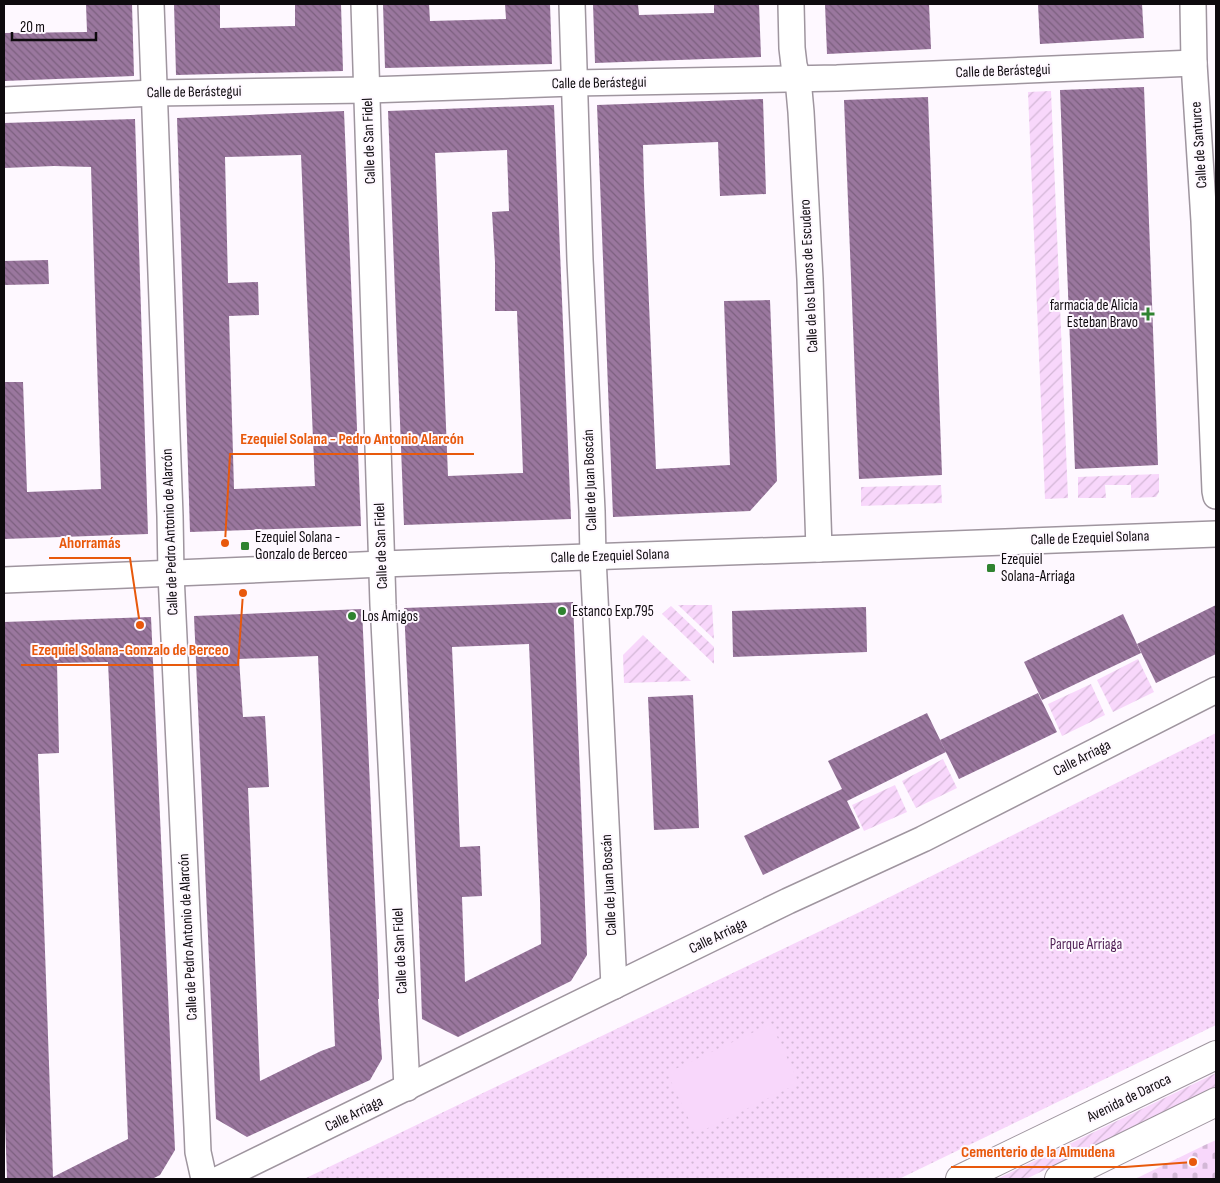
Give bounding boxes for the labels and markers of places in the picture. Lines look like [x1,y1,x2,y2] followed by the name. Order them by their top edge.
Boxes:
[1050,296,1138,332] place label: farmacia de Alicia Esteban Bravo
[1142,308,1154,320] marker: farmacia de Alicia Esteban Bravo
[230,423,474,454] callout: Ezequiel Solana - Pedro Antonio Alarcón
[49,527,130,558] callout: Ahorramás
[255,528,347,564] place label: Ezequiel Solana - Gonzalo de Berceo
[239,540,251,552] marker: Ezequiel Solana - Gonzalo de Berceo
[1001,550,1075,586] place label: Ezequiel Solana-Arriaga
[985,562,997,574] marker: Ezequiel Solana-Arriaga
[572,602,654,621] place label: Estanco Exp.795
[556,605,568,617] marker: Estanco Exp.795
[362,607,418,626] place label: Los Amigos
[346,610,358,622] marker: Los Amigos
[21,634,238,665] callout: Ezequiel Solana-Gonzalo de Berceo
[951,1136,1125,1167] callout: Cementerio de la Almudena

